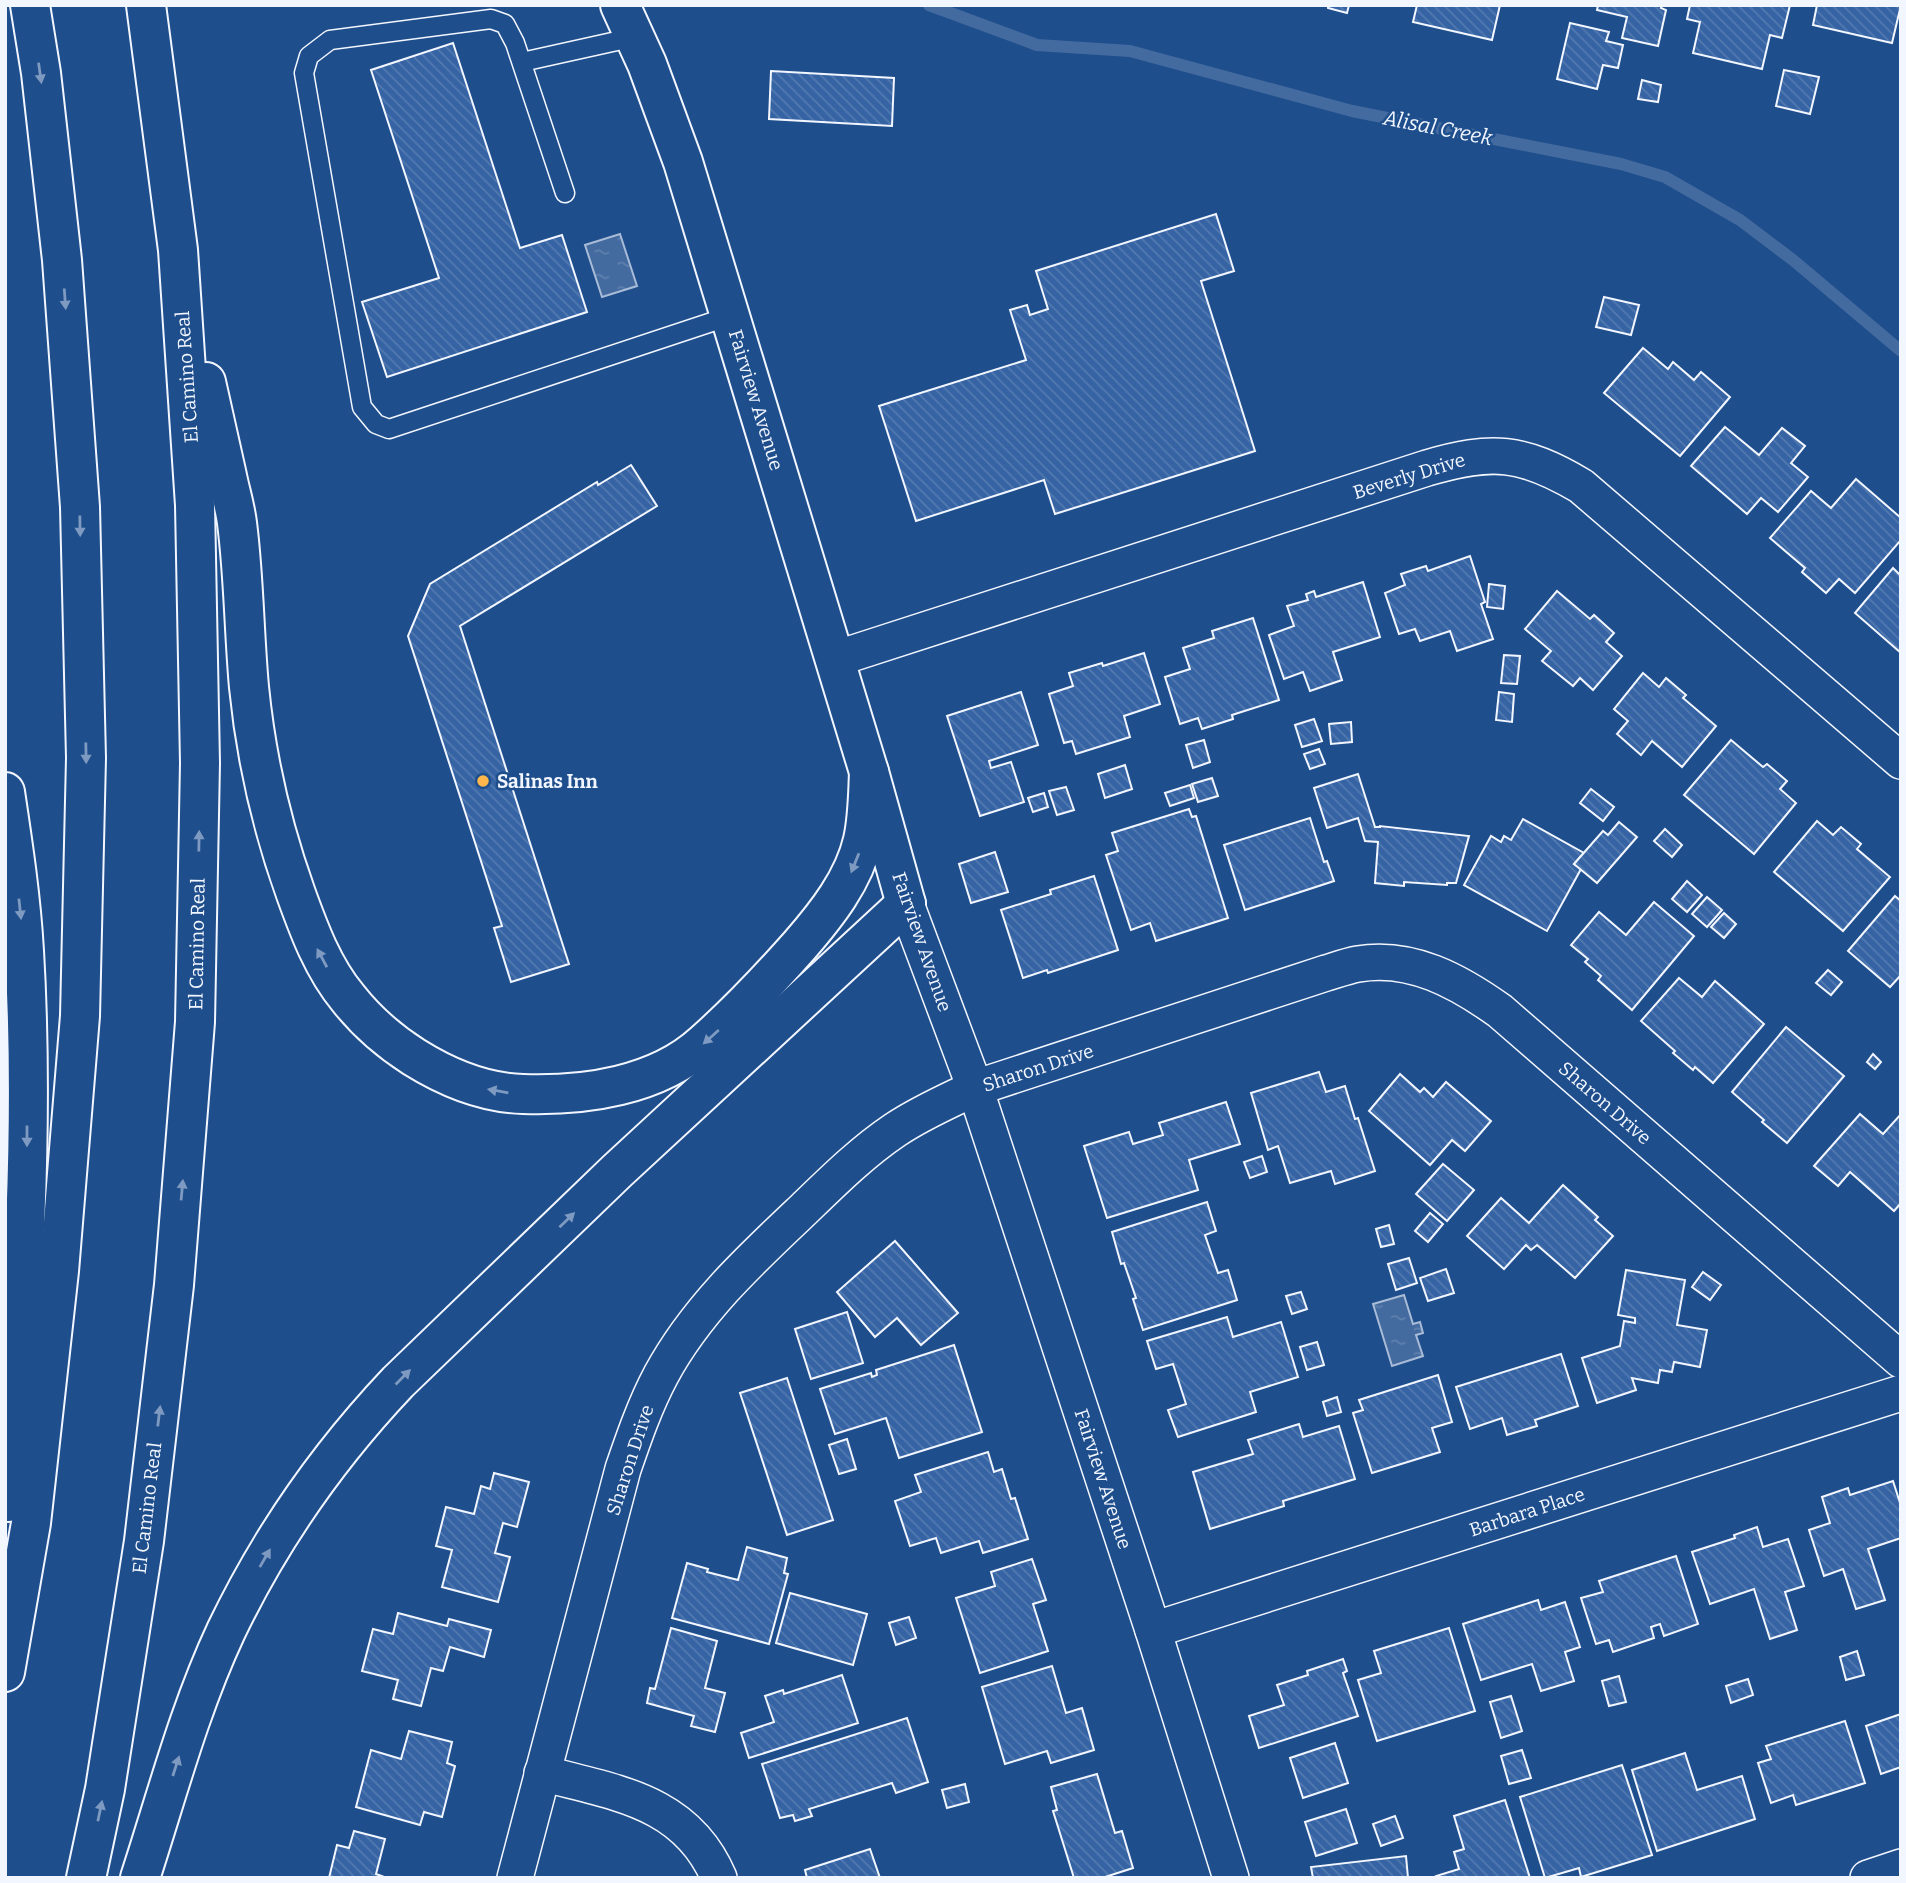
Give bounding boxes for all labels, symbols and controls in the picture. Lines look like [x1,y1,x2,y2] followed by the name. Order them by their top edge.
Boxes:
[35,62,46,84] one-way arrow
[1380,105,1495,151] water label: Alisal Creek
[60,288,71,310] one-way arrow
[171,310,203,444] street label: El Camino Real
[724,327,788,473] street label: Fairview Avenue
[1350,448,1468,504] street label: Beverly Drive
[74,515,86,537] one-way arrow
[80,742,92,764] one-way arrow
[497,770,598,793] place label: Salinas Inn
[475,773,491,789] marker: Salinas Inn
[193,830,205,852] one-way arrow
[849,852,860,873] one-way arrow
[887,869,957,1015] street label: Fairview Avenue
[184,878,210,1010] street label: El Camino Real
[15,898,26,920] one-way arrow
[317,948,328,968] one-way arrow
[702,1029,720,1045] one-way arrow
[980,1039,1096,1097] street label: Sharon Drive
[1554,1057,1656,1149] street label: Sharon Drive
[487,1085,509,1096] one-way arrow
[21,1125,33,1147] one-way arrow
[177,1179,188,1201] one-way arrow
[558,1212,575,1228] one-way arrow
[394,1370,411,1386] one-way arrow
[601,1402,659,1518] street label: Sharon Drive
[153,1405,164,1427] one-way arrow
[1069,1406,1137,1552] street label: Fairview Avenue
[128,1441,166,1575] street label: El Camino Real
[1466,1483,1588,1541] street label: Barbara Place
[259,1548,272,1567] one-way arrow
[172,1756,182,1777] one-way arrow
[95,1800,106,1822] one-way arrow

